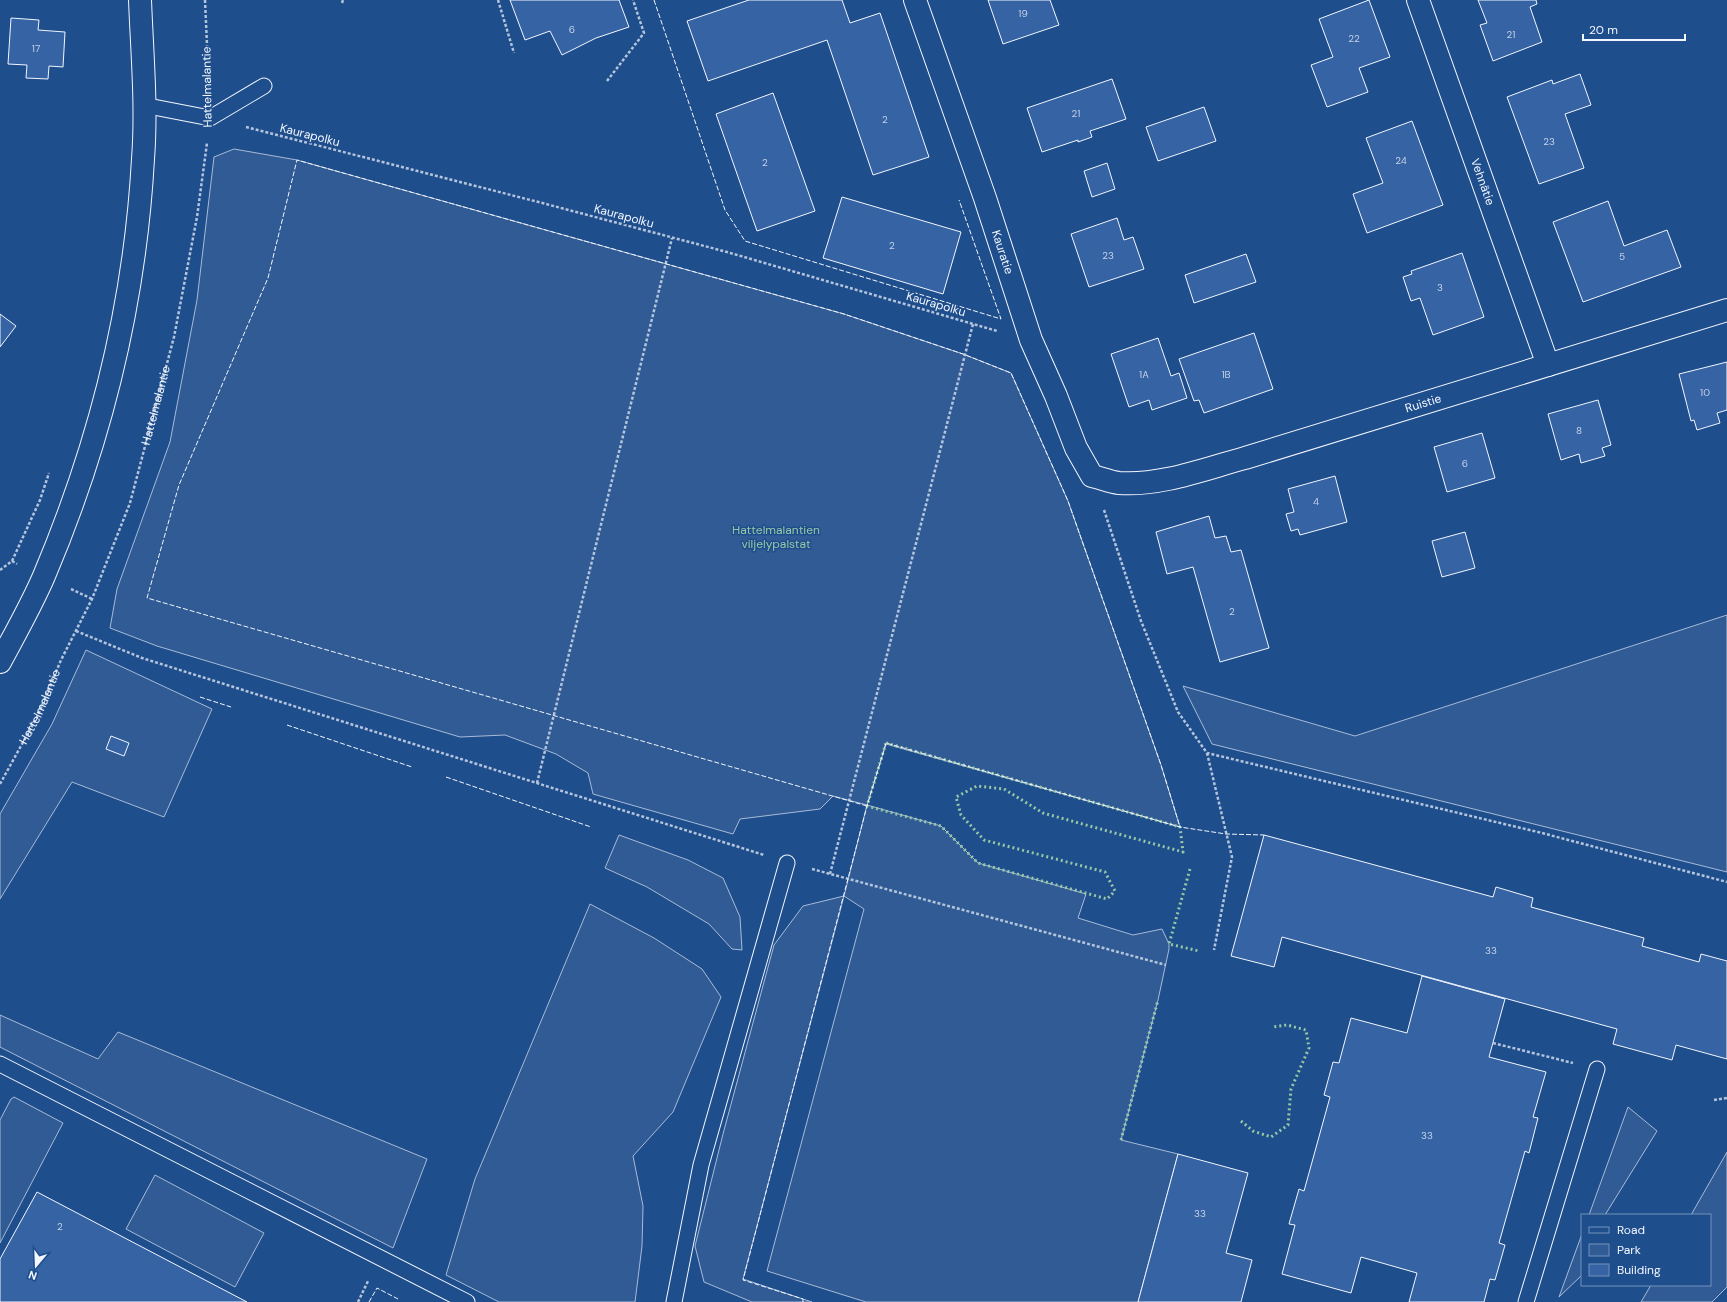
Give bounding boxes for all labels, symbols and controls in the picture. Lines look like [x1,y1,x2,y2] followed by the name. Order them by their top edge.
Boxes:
[1018,7,1028,20] house number: 19
[1583,16,1685,42] scale bar
[1589,22,1618,38] text: 20 m
[569,23,575,36] house number: 6
[1507,28,1515,41] house number: 21
[1348,32,1360,45] house number: 22
[32,42,40,55] house number: 17
[198,46,216,128] street label: Hattelmalantie
[1072,107,1080,120] house number: 21
[882,113,888,126] house number: 2
[278,120,342,150] street label: Kaurapolku
[1543,135,1555,148] house number: 23
[1395,154,1407,167] house number: 24
[762,156,768,169] house number: 2
[1467,156,1499,208] street label: Vehnätie
[592,200,656,232] street label: Kaurapolku
[988,228,1017,276] street label: Kauratie
[889,239,895,252] house number: 2
[1102,249,1114,262] house number: 23
[1619,250,1625,263] house number: 5
[1437,281,1443,294] house number: 3
[904,288,968,320] street label: Kaurapolku
[138,364,174,447] street label: Hattelmalantie
[1139,368,1149,381] house number: 1A
[1221,368,1231,381] house number: 1B
[1700,386,1710,399] house number: 10
[1403,390,1443,416] street label: Ruistie
[1576,424,1582,437] house number: 8
[1462,457,1468,470] house number: 6
[1313,495,1319,508] house number: 4
[732,522,820,552] park label: Hattelmalantien viljelypalstat
[1229,605,1235,618] house number: 2
[15,667,64,747] street label: Hattelmalantie
[1485,944,1497,957] house number: 33
[1421,1129,1433,1142] house number: 33
[1194,1207,1206,1220] house number: 33
[1581,1214,1711,1286] legend
[57,1220,63,1233] house number: 2
[1617,1222,1645,1238] text: Road
[1617,1242,1641,1258] text: Park
[16,1246,56,1286] north arrow
[1617,1262,1661,1278] text: Building
[27,1268,39,1283] text: N

